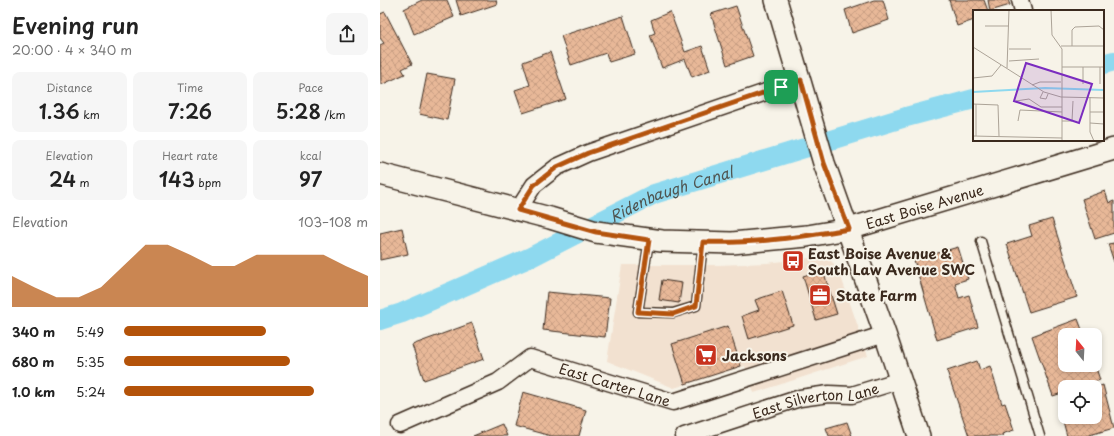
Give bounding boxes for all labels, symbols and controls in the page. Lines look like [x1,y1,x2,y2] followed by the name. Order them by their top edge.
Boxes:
[12,8,139,41] text: Evening run
[973,10,1104,141] inset map
[326,13,368,55] button: share
[12,40,132,59] text: 20:00 · 4 × 340 m
[764,70,798,104] pin
[770,76,792,98] icon: arrive
[46,79,92,96] text: Distance
[177,79,203,96] text: Time
[298,79,323,96] text: Pace
[39,96,80,126] text: 1.36
[168,96,212,126] text: 7:26
[276,96,321,126] text: 5:28
[80,106,100,123] text: km
[321,106,346,123] text: /km
[46,147,93,164] text: Elevation
[162,147,218,164] text: Heart rate
[300,147,322,164] text: kcal
[605,158,738,227] water label: Ridenbaugh Canal
[49,164,76,194] text: 24
[159,164,195,194] text: 143
[299,164,322,194] text: 97
[76,174,90,191] text: m
[195,174,221,191] text: bpm
[863,178,986,234] street label: East Boise Avenue
[12,212,68,231] text: Elevation
[298,212,368,231] text: 103–108 m
[808,243,975,280] place label: East Boise Avenue & South Law Avenue SWC
[780,248,806,274] bus stop icon: East Boise Avenue & South Law Avenue SWC
[807,282,833,308] office icon: State Farm
[836,285,917,306] place label: State Farm
[12,322,55,341] text: 340 m
[76,322,104,341] text: 5:49
[1058,328,1102,372] north arrow
[1058,328,1102,424] map controls
[693,342,719,368] supermarket icon: Jacksons
[722,345,787,366] place label: Jacksons
[12,352,54,371] text: 680 m
[76,352,105,371] text: 5:35
[557,357,673,411] street label: East Carter Lane
[749,377,881,424] street label: East Silverton Lane
[1058,380,1102,424] button: locate
[12,382,55,401] text: 1.0 km
[76,382,106,401] text: 5:24

